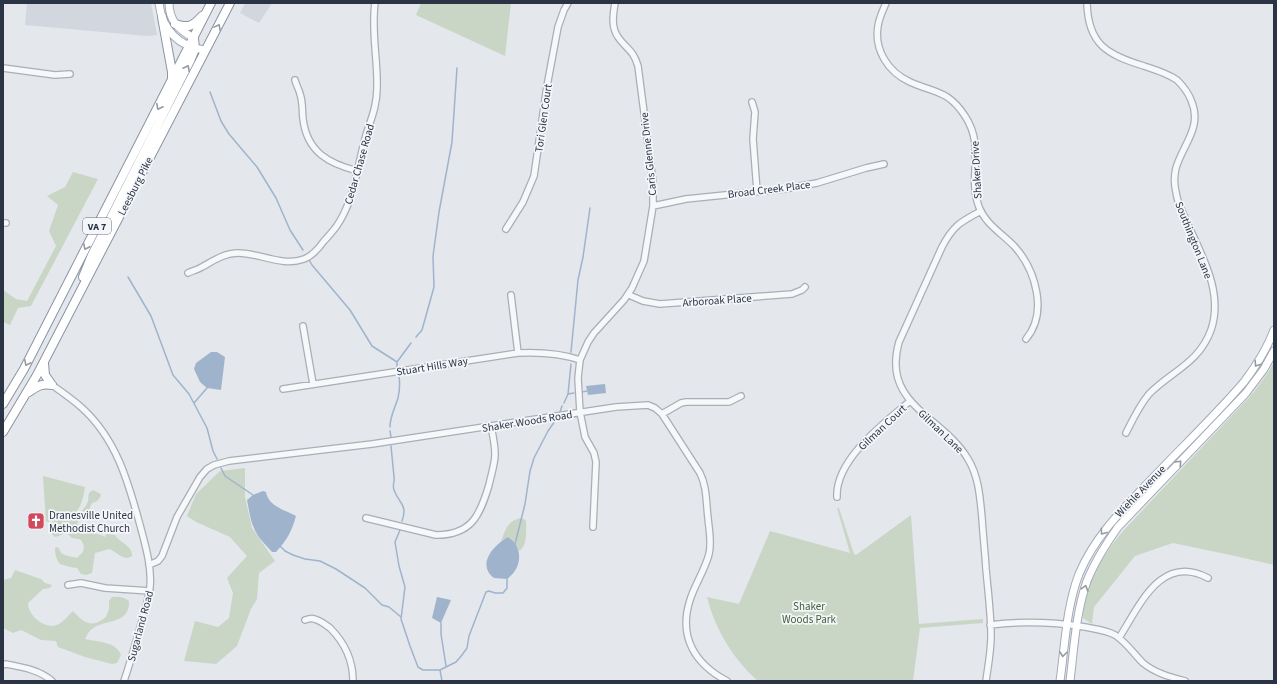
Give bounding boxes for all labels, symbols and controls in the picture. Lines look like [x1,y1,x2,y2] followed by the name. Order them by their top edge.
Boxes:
[213,23,220,31] one-way arrow
[182,65,190,72] one-way arrow
[531,83,556,153] street label: Tori Glen Court
[156,102,164,110] one-way arrow
[637,111,660,196] street label: Caris Glenne Drive
[341,122,378,206] street label: Cedar Chase Road
[967,140,986,199] street label: Shaker Drive
[114,154,157,218] street label: Leesburg Pike
[727,177,812,202] street label: Broad Creek Place
[1171,199,1216,281] street label: Southington Lane
[83,218,111,234] road number: VA 7
[84,243,91,250] one-way arrow
[682,291,753,310] street label: Arboroak Place
[395,353,469,380] street label: Stuart Hills Way
[24,358,32,366] one-way arrow
[1254,360,1261,367] one-way arrow
[855,401,910,454] street label: Gilman Court
[915,406,967,457] street label: Gilman Lane
[481,407,573,436] street label: Shaker Woods Road
[1175,460,1182,468] one-way arrow
[1112,462,1169,521] street label: Wiehle Avenue
[49,508,133,536] place label: Dranesville United Methodist Church
[26,511,46,531] church icon: Dranesville United Methodist Church
[1101,528,1108,535] one-way arrow
[1080,584,1089,591] one-way arrow
[124,589,157,663] street label: Sugarland Road
[782,599,837,627] park label: Shaker Woods Park
[1059,651,1068,657] one-way arrow

